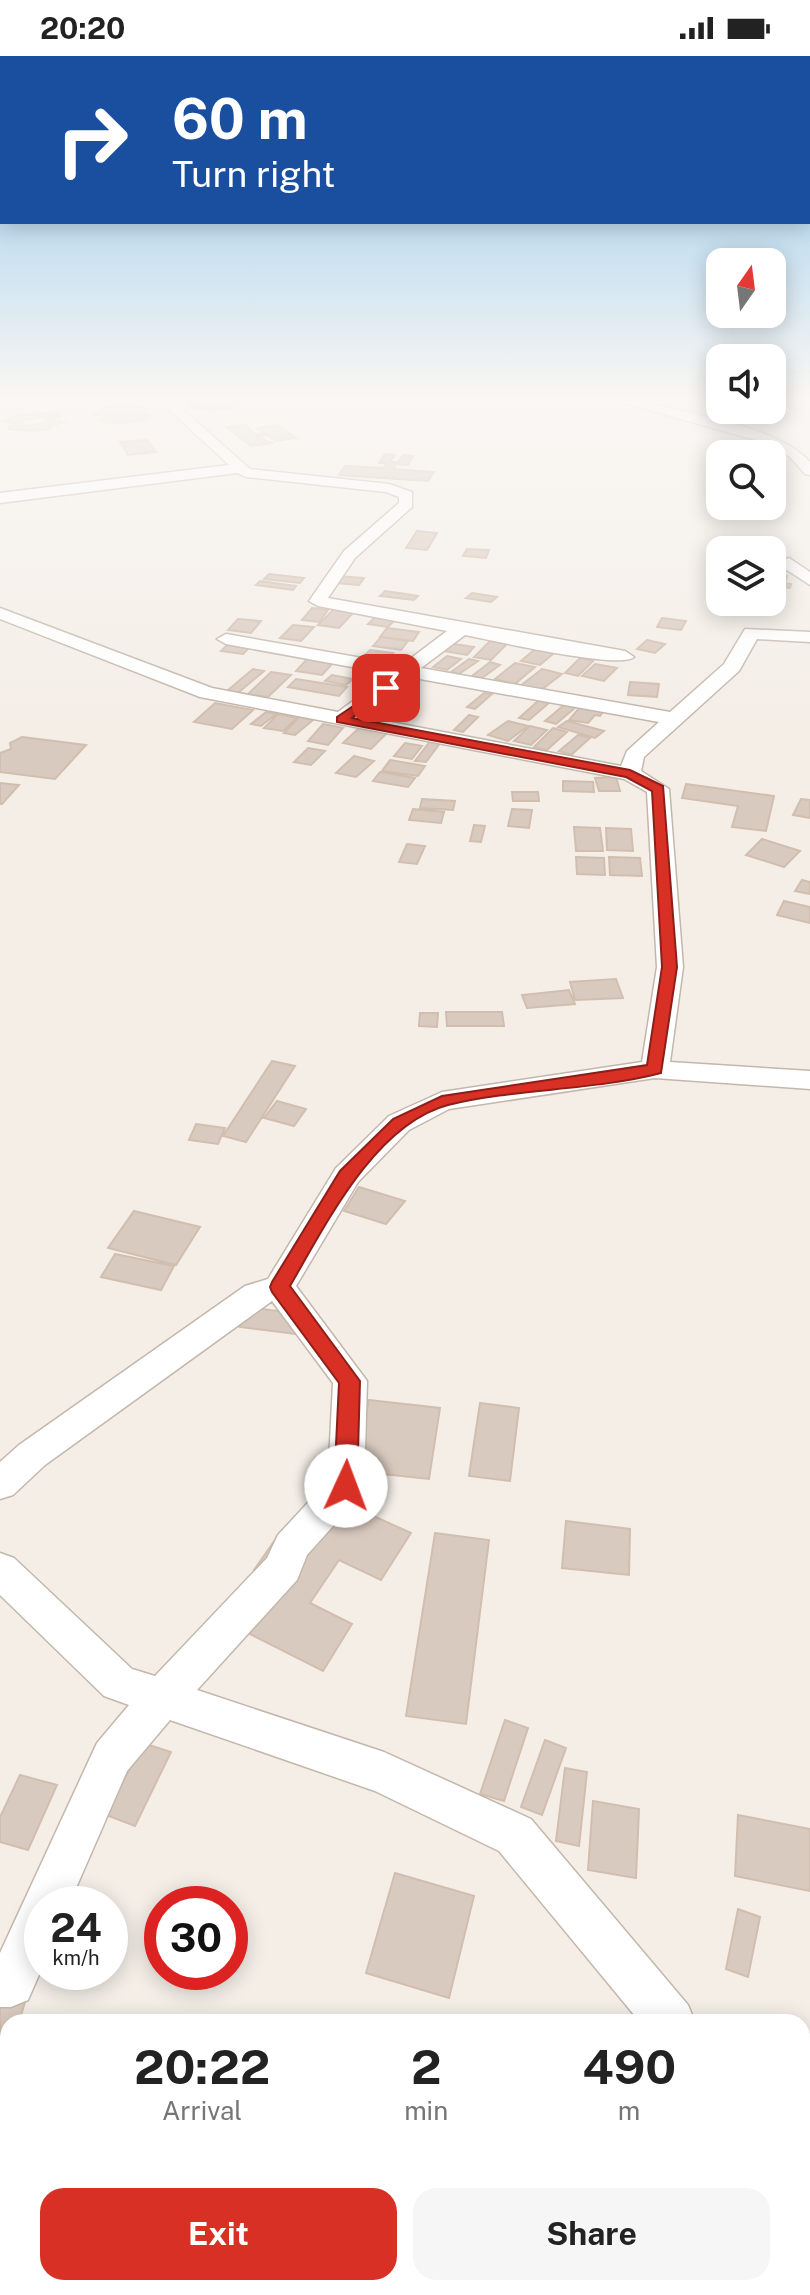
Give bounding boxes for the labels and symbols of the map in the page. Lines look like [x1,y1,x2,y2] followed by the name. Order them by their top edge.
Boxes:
[706,248,786,328] north arrow
[352,654,420,722] pin
[304,1444,388,1528] position arrow
[144,1886,248,1990] speed limit sign: 30

